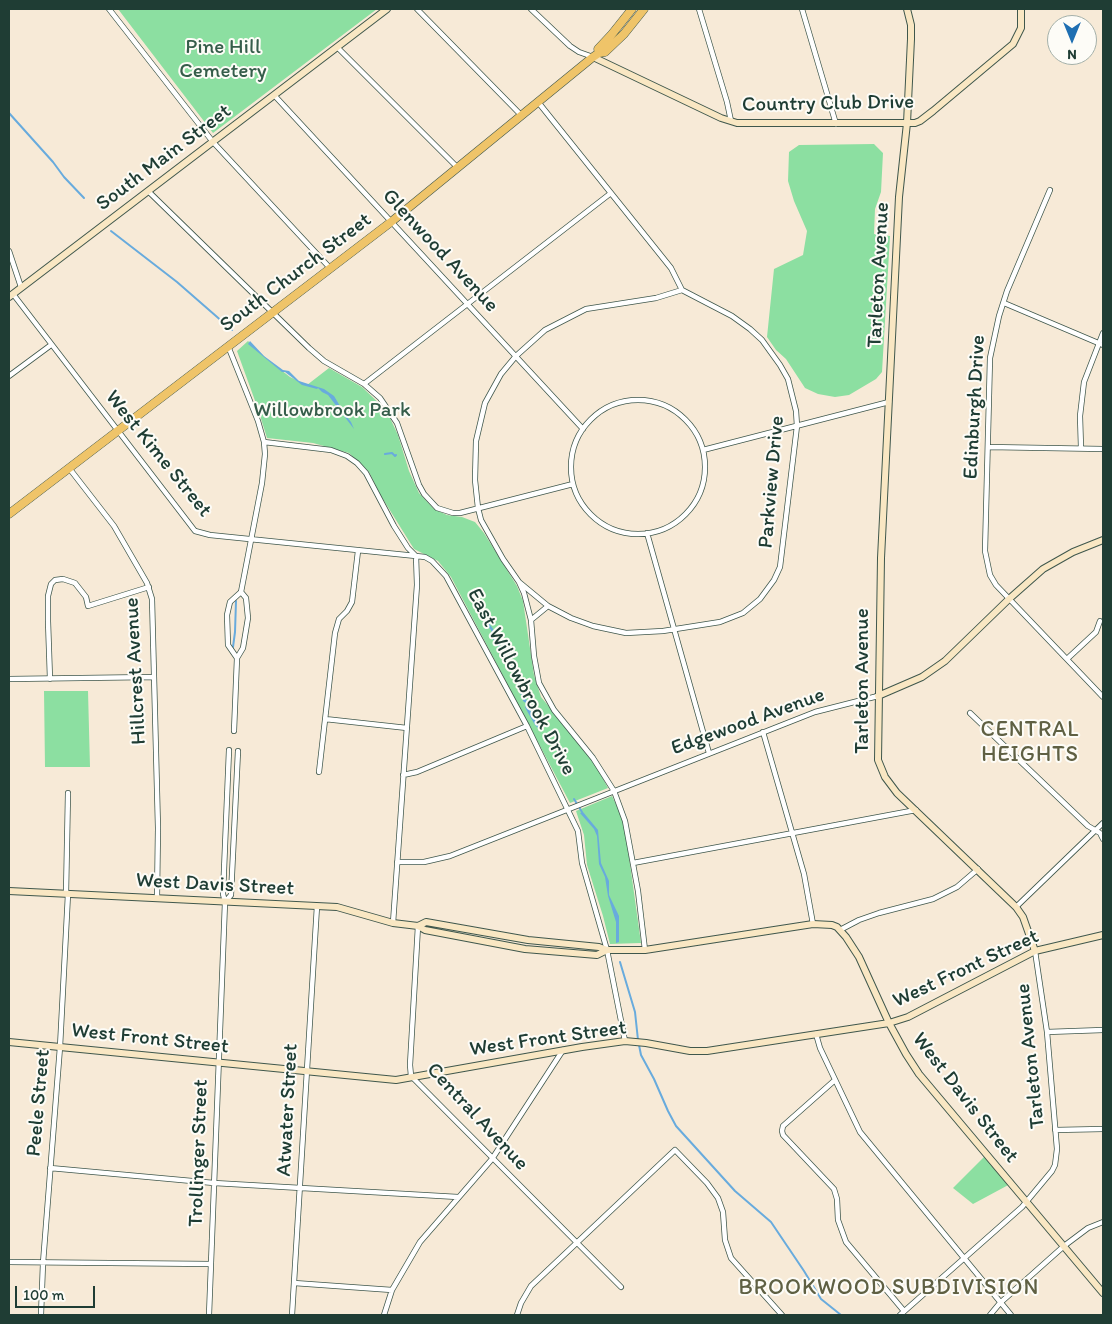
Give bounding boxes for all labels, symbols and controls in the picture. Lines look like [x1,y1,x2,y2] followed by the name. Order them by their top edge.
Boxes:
[1047,15,1097,65] north arrow
[179,35,267,85] park label: Pine Hill Cemetery
[1067,46,1077,63] text: N
[742,90,914,118] street label: Country Club Drive
[92,99,236,217] street label: South Main Street
[376,184,504,318] street label: Glenwood Avenue
[863,202,895,348] street label: Tarleton Avenue
[215,208,377,338] street label: South Church Street
[959,334,991,480] street label: Edinburgh Drive
[99,386,217,522] street label: West Kime Street
[253,398,411,424] park label: Willowbrook Park
[754,415,790,549] street label: Parkview Drive
[461,584,581,780] street label: East Willowbrook Drive
[120,597,152,745] street label: Hillcrest Avenue
[850,608,876,754] street label: Tarleton Avenue
[668,683,828,761] street label: Edgewood Avenue
[980,717,1080,768] district label: CENTRAL HEIGHTS
[135,868,295,902] street label: West Davis Street
[889,924,1043,1014] street label: West Front Street
[1011,982,1051,1130] street label: Tarleton Avenue
[468,1016,628,1062] street label: West Front Street
[70,1018,230,1060] street label: West Front Street
[906,1028,1024,1168] street label: West Davis Street
[272,1043,304,1177] street label: Atwater Street
[22,1048,56,1158] street label: Peele Street
[421,1058,533,1176] street label: Central Avenue
[184,1079,214,1227] street label: Trollinger Street
[737,1275,1041,1301] district label: BROOKWOOD SUBDIVISION
[18,1276,98,1308] scale bar
[23,1286,64,1304] text: 100 m

